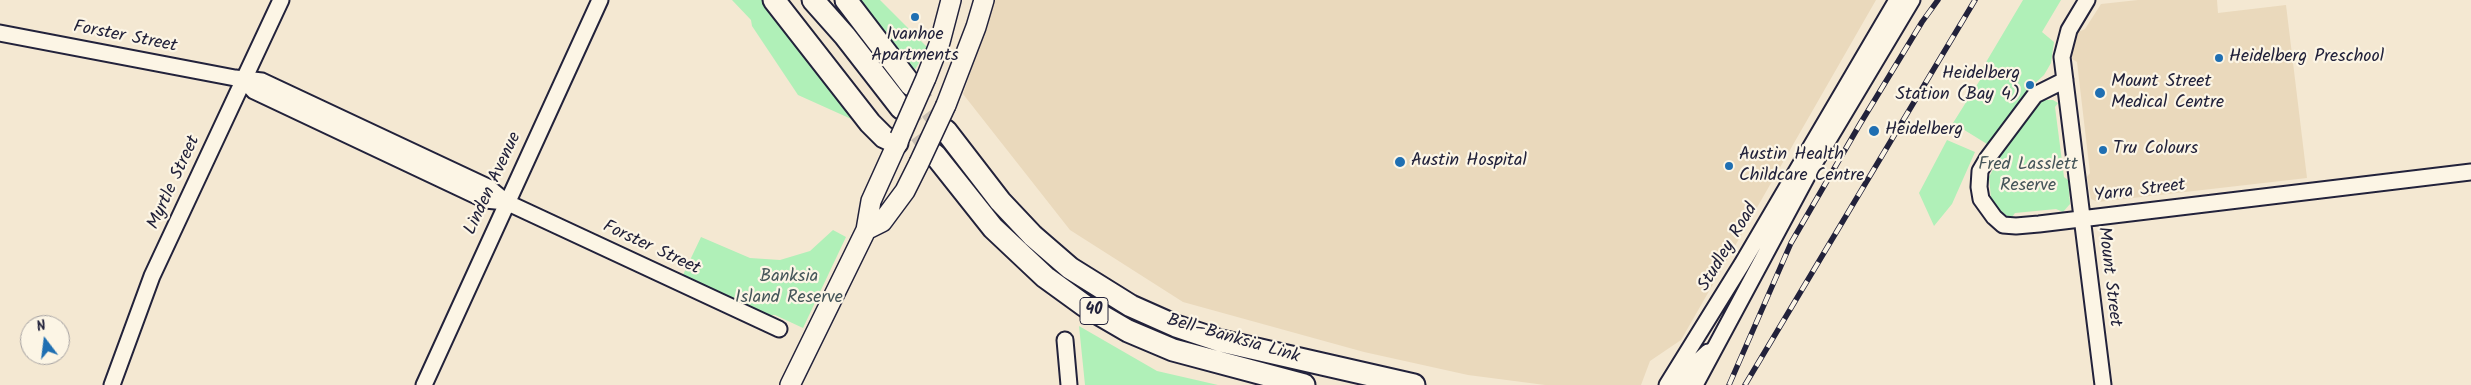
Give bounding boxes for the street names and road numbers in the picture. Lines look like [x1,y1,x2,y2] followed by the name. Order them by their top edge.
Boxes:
[71,17,179,59] street label: Forster Street
[461,129,527,239] street label: Linden Avenue
[144,133,206,233] street label: Myrtle Street
[2093,176,2187,208] street label: Yarra Street
[1694,200,1764,296] street label: Studley Road
[599,217,703,281] street label: Forster Street
[2091,226,2125,328] street label: Mount Street
[1080,298,1108,324] road number: 40
[1164,311,1302,369] street label: Bell–Banksia Link

